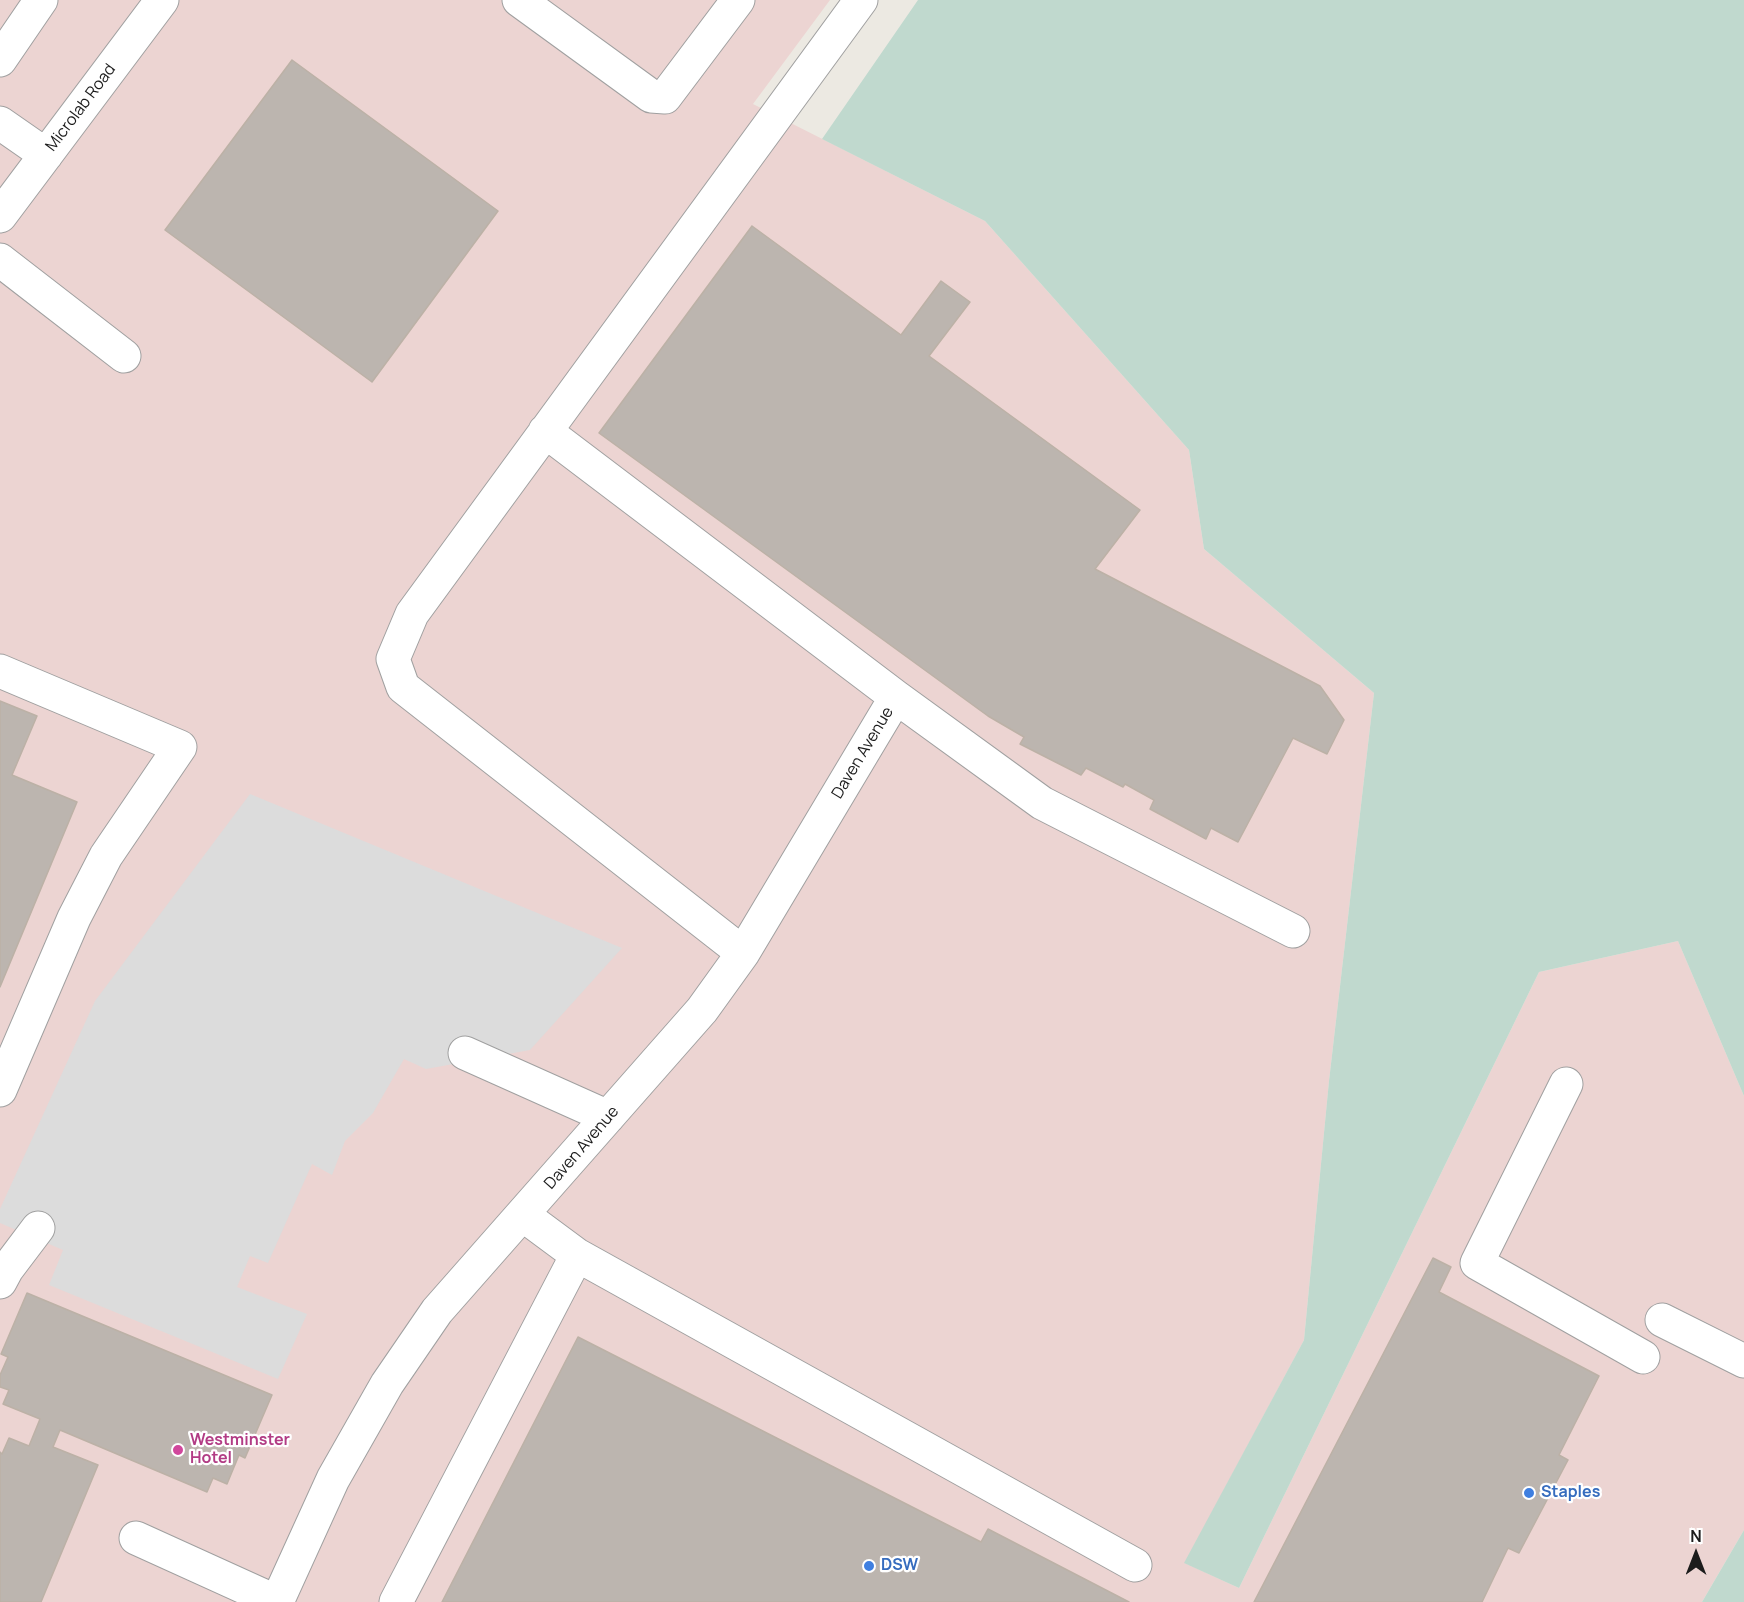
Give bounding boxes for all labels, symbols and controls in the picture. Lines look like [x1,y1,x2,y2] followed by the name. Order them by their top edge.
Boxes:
[42,61,120,155] street label: Microlab Road
[828,704,898,802] street label: Daven Avenue
[541,1103,623,1193] street label: Daven Avenue
[190,1431,290,1469] place label: Westminster Hotel
[171,1443,185,1457] marker: Westminster Hotel
[1541,1483,1600,1503] place label: Staples
[1522,1486,1536,1500] marker: Staples
[1666,1524,1726,1584] north arrow
[1690,1525,1702,1547] text: N
[881,1556,918,1576] place label: DSW
[862,1559,876,1573] marker: DSW

